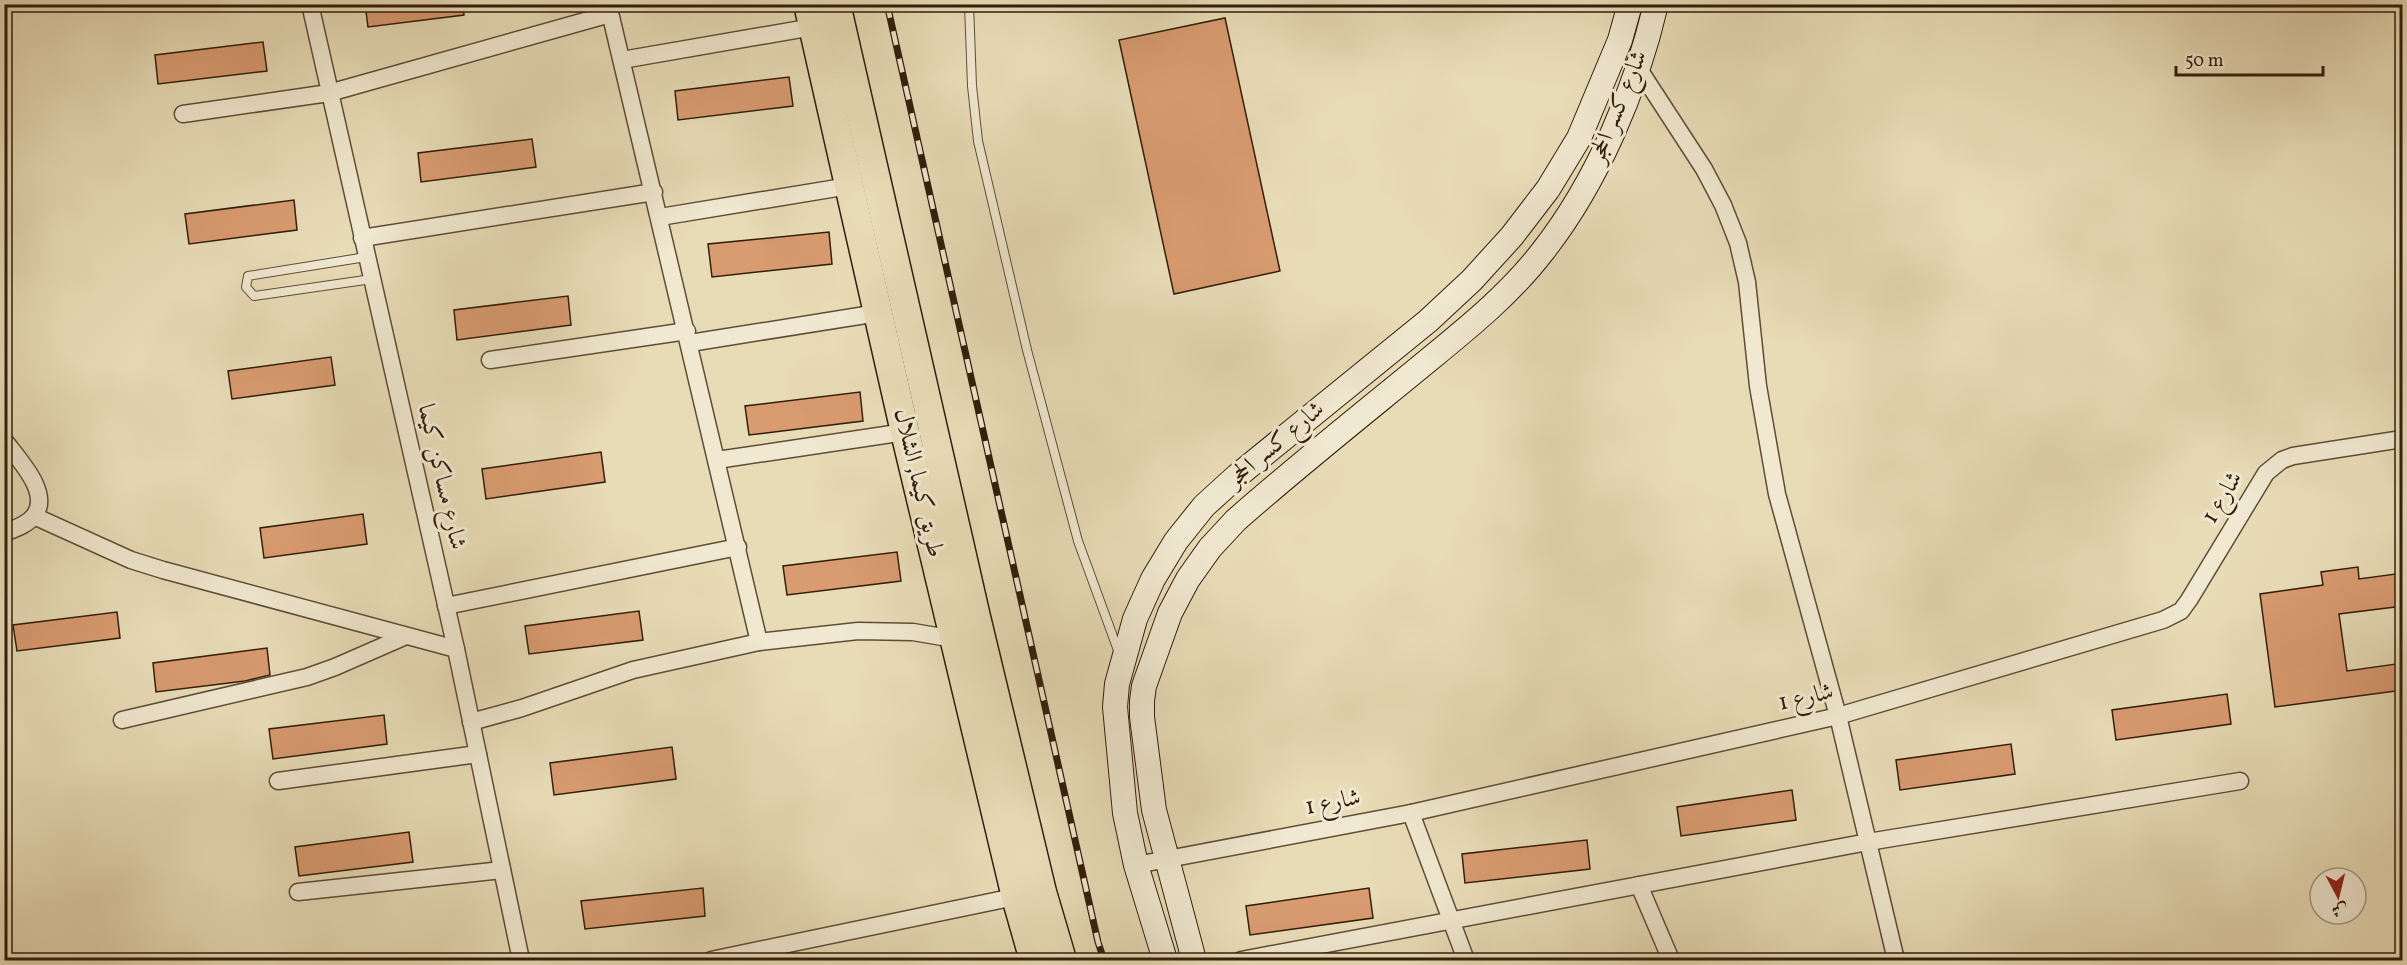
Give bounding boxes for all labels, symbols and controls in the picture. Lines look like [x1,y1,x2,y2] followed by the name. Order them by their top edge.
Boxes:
[2176,39,2323,77] scale bar
[1580,45,1658,172] street label: شارع كسر الحجر
[2185,49,2224,74] text: 50 m
[1217,394,1333,499] street label: شارع كسر الحجر
[407,401,474,553] street label: شارع مساكن كيما
[884,405,952,561] street label: طريق كيما, الشلال
[2194,465,2253,531] street label: شارع 1
[1775,675,1837,722] street label: شارع 1
[1302,781,1364,826] street label: شارع 1
[2308,866,2368,926] north arrow
[2330,897,2349,921] text: ش

